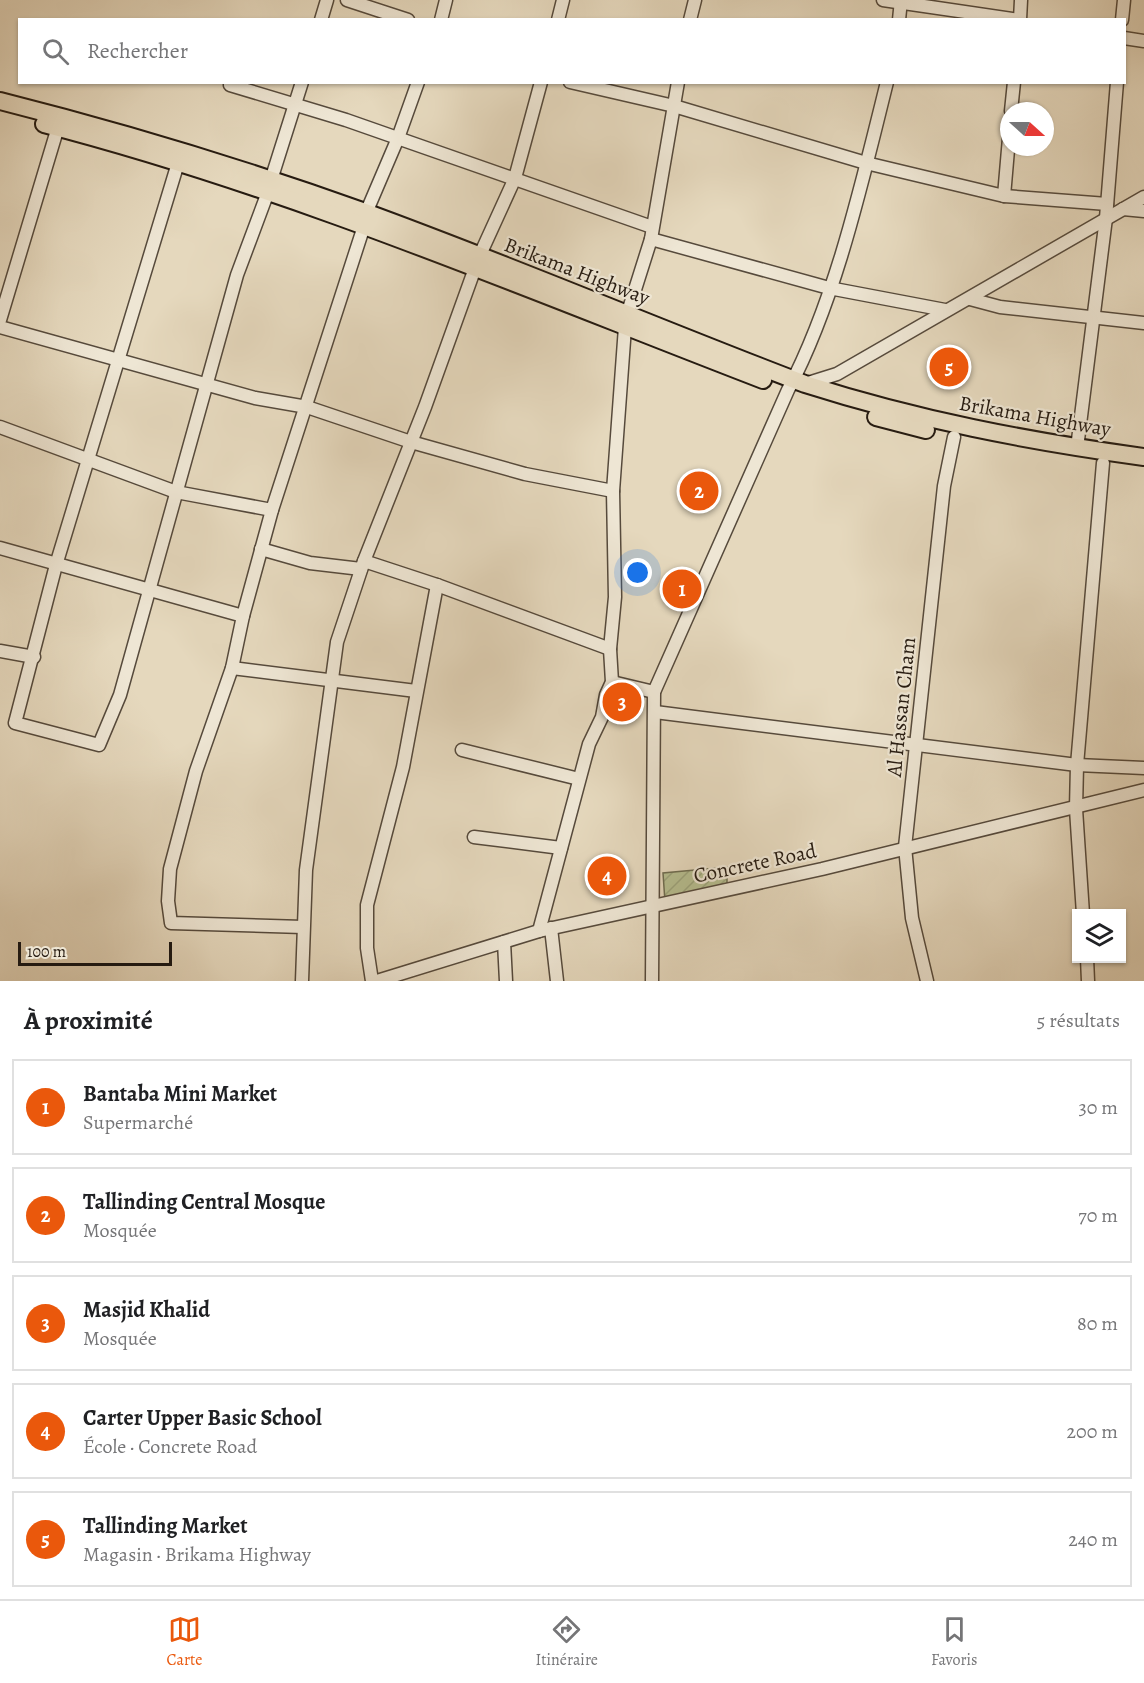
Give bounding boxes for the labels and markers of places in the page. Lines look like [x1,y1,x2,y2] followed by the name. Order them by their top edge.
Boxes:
[930,344,968,389] pin: 5
[680,468,718,514] pin: 2
[662,566,702,612] pin: 1
[602,680,642,724] pin: 3
[588,854,626,898] pin: 4

